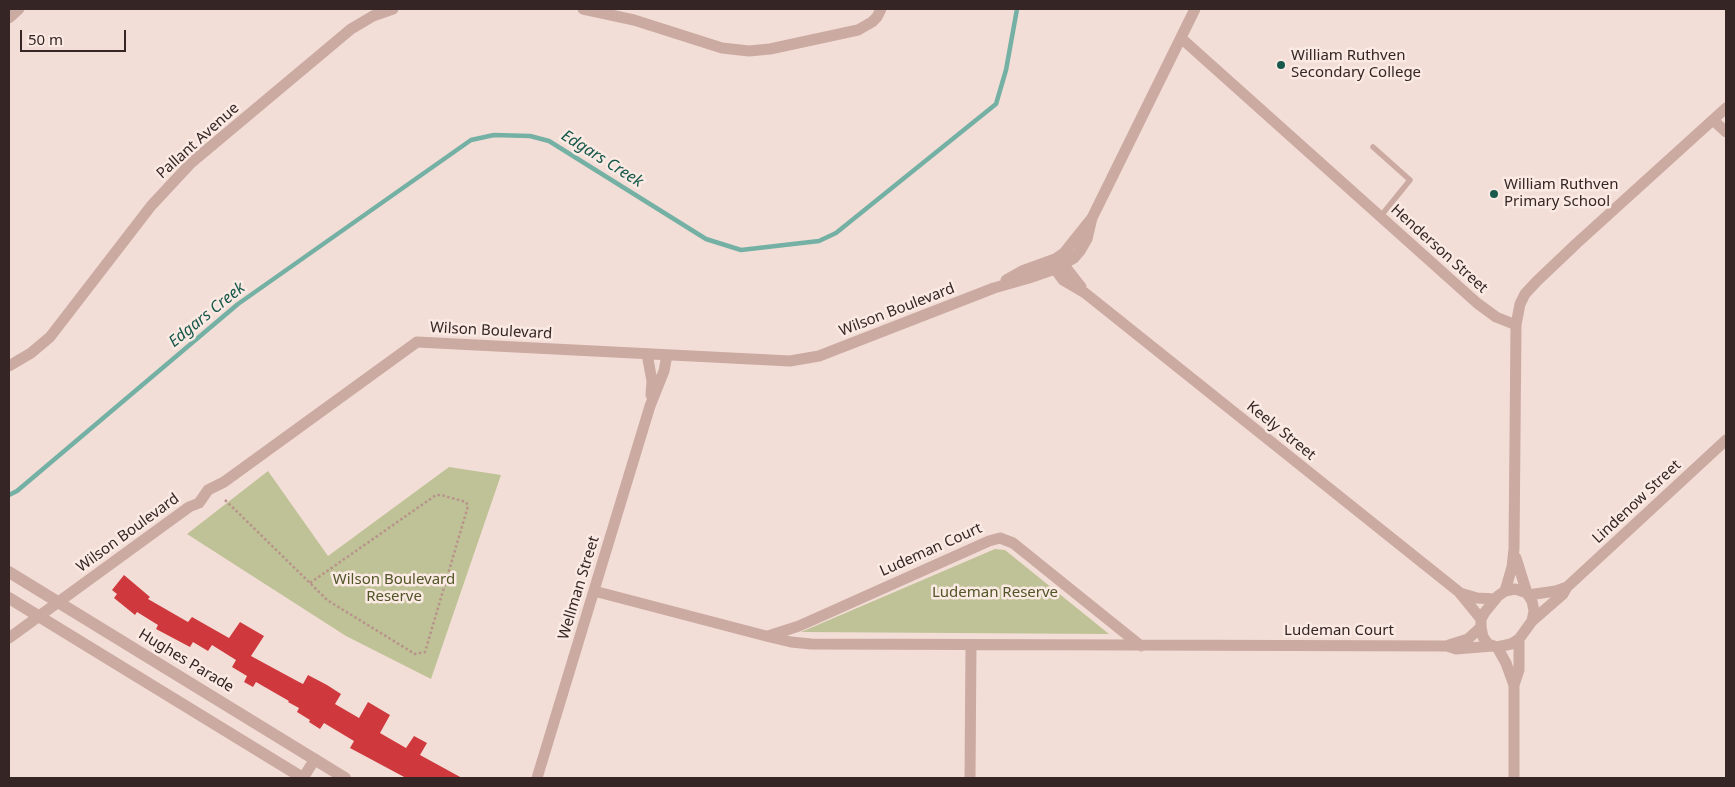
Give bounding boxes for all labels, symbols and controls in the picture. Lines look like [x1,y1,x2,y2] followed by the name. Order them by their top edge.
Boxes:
[22,20,129,52] scale bar
[28,29,63,49] text: 50 m
[1291,47,1421,82] place label: William Ruthven Secondary College
[1275,59,1287,71] marker: William Ruthven Secondary College
[153,99,243,183] street label: Pallant Avenue
[558,126,646,192] water label: Edgars Creek
[1504,176,1618,211] place label: William Ruthven Primary School
[1488,188,1500,200] marker: William Ruthven Primary School
[1387,201,1491,297] street label: Henderson Street
[165,278,249,352] water label: Edgars Creek
[837,280,957,340] street label: Wilson Boulevard
[429,319,553,343] street label: Wilson Boulevard
[1243,398,1319,464] street label: Keely Street
[1589,456,1685,548] street label: Lindenow Street
[73,490,183,576] street label: Wilson Boulevard
[877,519,985,581] street label: Ludeman Court
[555,534,603,642] street label: Wellman Street
[333,571,455,606] park label: Wilson Boulevard Reserve
[932,584,1058,602] park label: Ludeman Reserve
[1284,622,1394,640] street label: Ludeman Court
[135,625,237,697] street label: Hughes Parade

